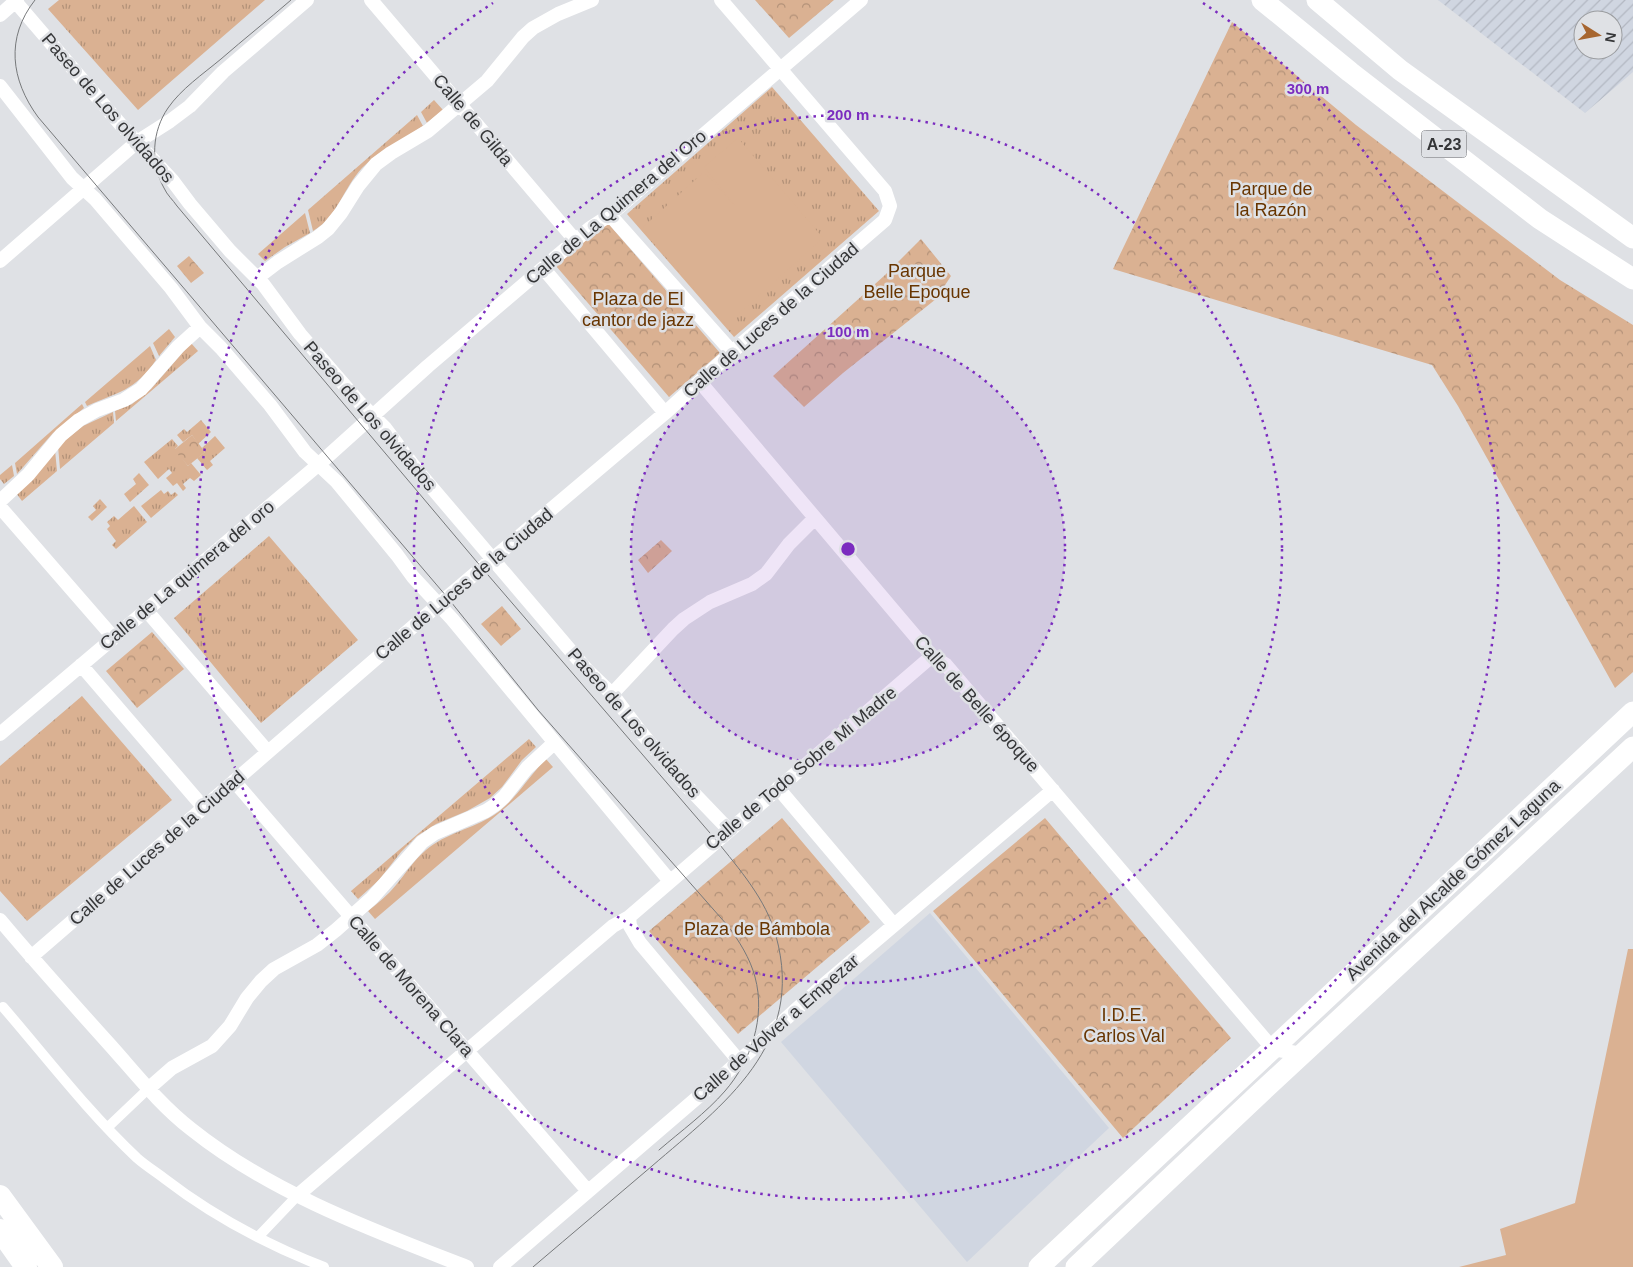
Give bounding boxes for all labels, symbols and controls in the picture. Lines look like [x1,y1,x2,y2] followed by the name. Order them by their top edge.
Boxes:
[1573,10,1623,60] north arrow
[38,29,178,187] street label: Paseo de Los olvidados
[1602,31,1620,44] text: N
[429,70,518,170] street label: Calle de Gilda
[1287,80,1329,97] text: 300 m
[827,106,869,123] text: 200 m
[522,126,710,288] street label: Calle de La Quimera del Oro
[1422,130,1466,158] road number: A-23
[1229,179,1313,220] park label: Parque de la Razón
[679,239,863,401] street label: Calle de Luces de la Ciudad
[863,261,971,302] park label: Parque Belle Epoque
[582,289,694,330] park label: Plaza de El cantor de jazz
[827,323,869,340] text: 100 m
[300,337,440,495] street label: Paseo de Los olvidados
[96,496,278,654] street label: Calle de La quimera del oro
[371,504,557,664] street label: Calle de Luces de la Ciudad
[839,540,857,558] centre of rings
[911,632,1043,776] street label: Calle de Belle époque
[564,644,704,802] street label: Paseo de Los olvidados
[702,682,900,854] street label: Calle de Todo Sobre Mi Madre
[65,767,249,929] street label: Calle de Luces de la Ciudad
[1342,775,1565,984] street label: Avenida del Alcalde Gómez Laguna
[344,911,478,1061] street label: Calle de Morena Clara
[684,919,831,939] park label: Plaza de Bámbola
[689,951,863,1105] street label: Calle de Volver a Empezar
[1083,1005,1165,1046] park label: I.D.E. Carlos Val

